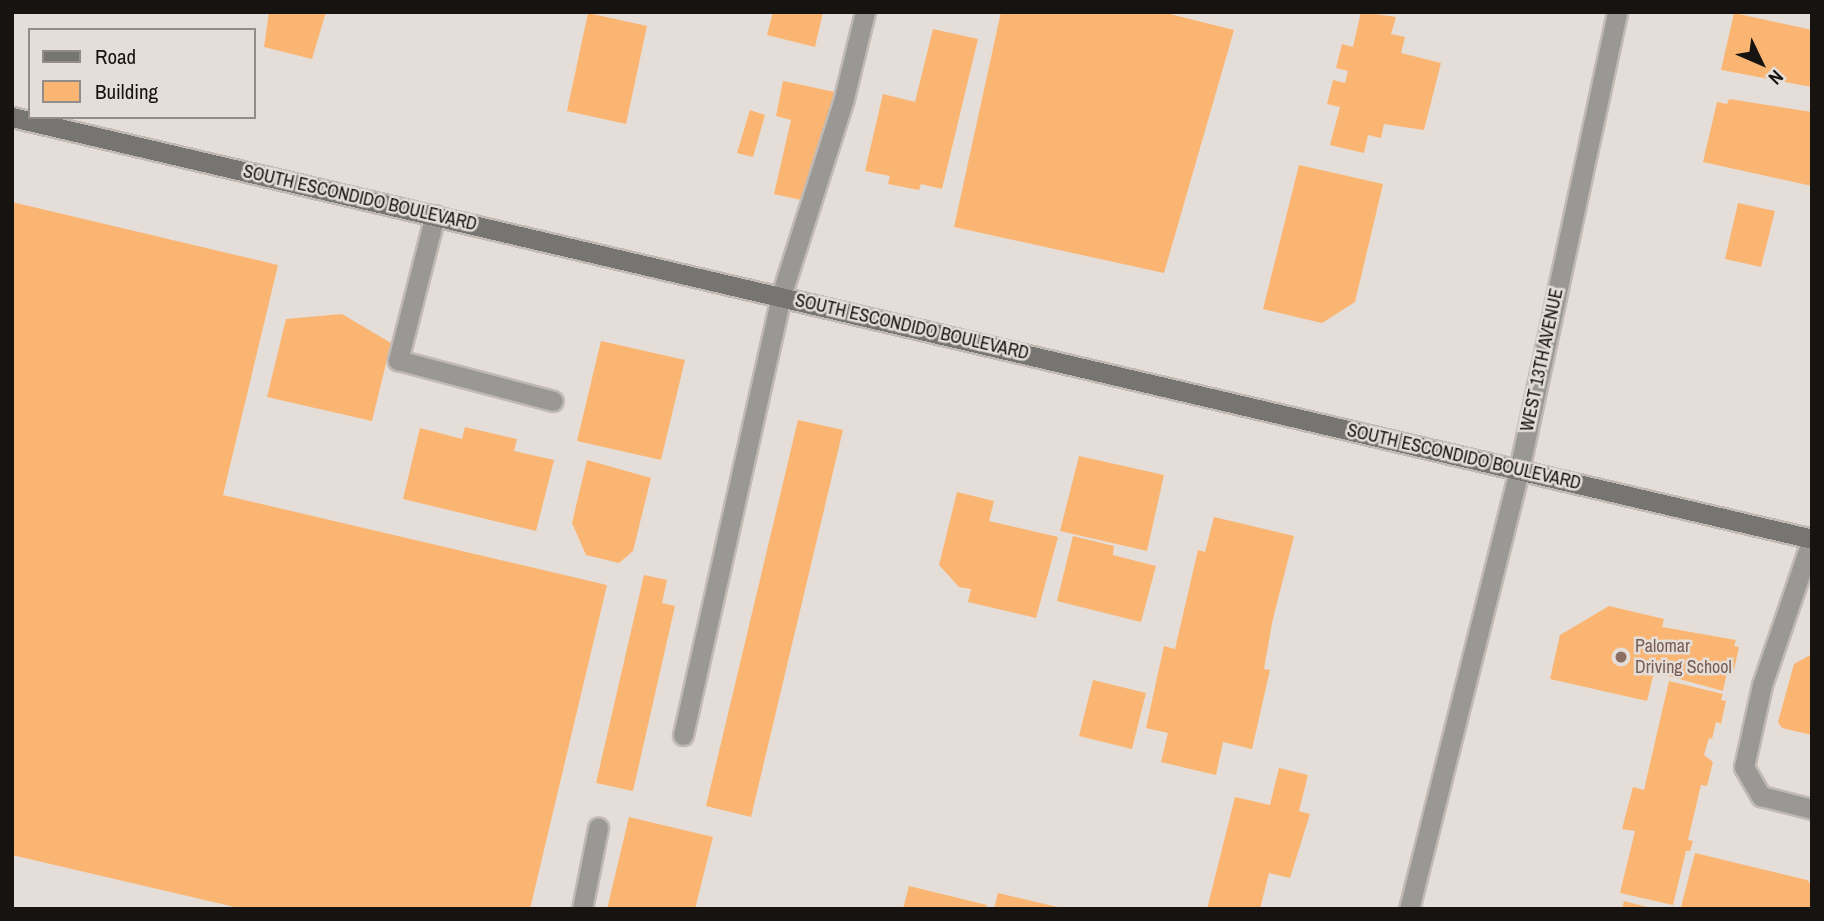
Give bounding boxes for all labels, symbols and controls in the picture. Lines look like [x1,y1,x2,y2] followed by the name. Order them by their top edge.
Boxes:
[28,28,256,119] legend
[1726,28,1796,98] north arrow
[95,42,136,71] text: Road
[1763,65,1789,91] text: N
[95,77,158,106] text: Building
[241,161,479,235] street label: SOUTH ESCONDIDO BOULEVARD
[1516,286,1568,434] street label: WEST 13TH AVENUE
[793,290,1031,364] street label: SOUTH ESCONDIDO BOULEVARD
[1345,420,1583,494] street label: SOUTH ESCONDIDO BOULEVARD
[1635,636,1732,678] place label: Palomar Driving School
[1613,649,1629,665] marker: Palomar Driving School

